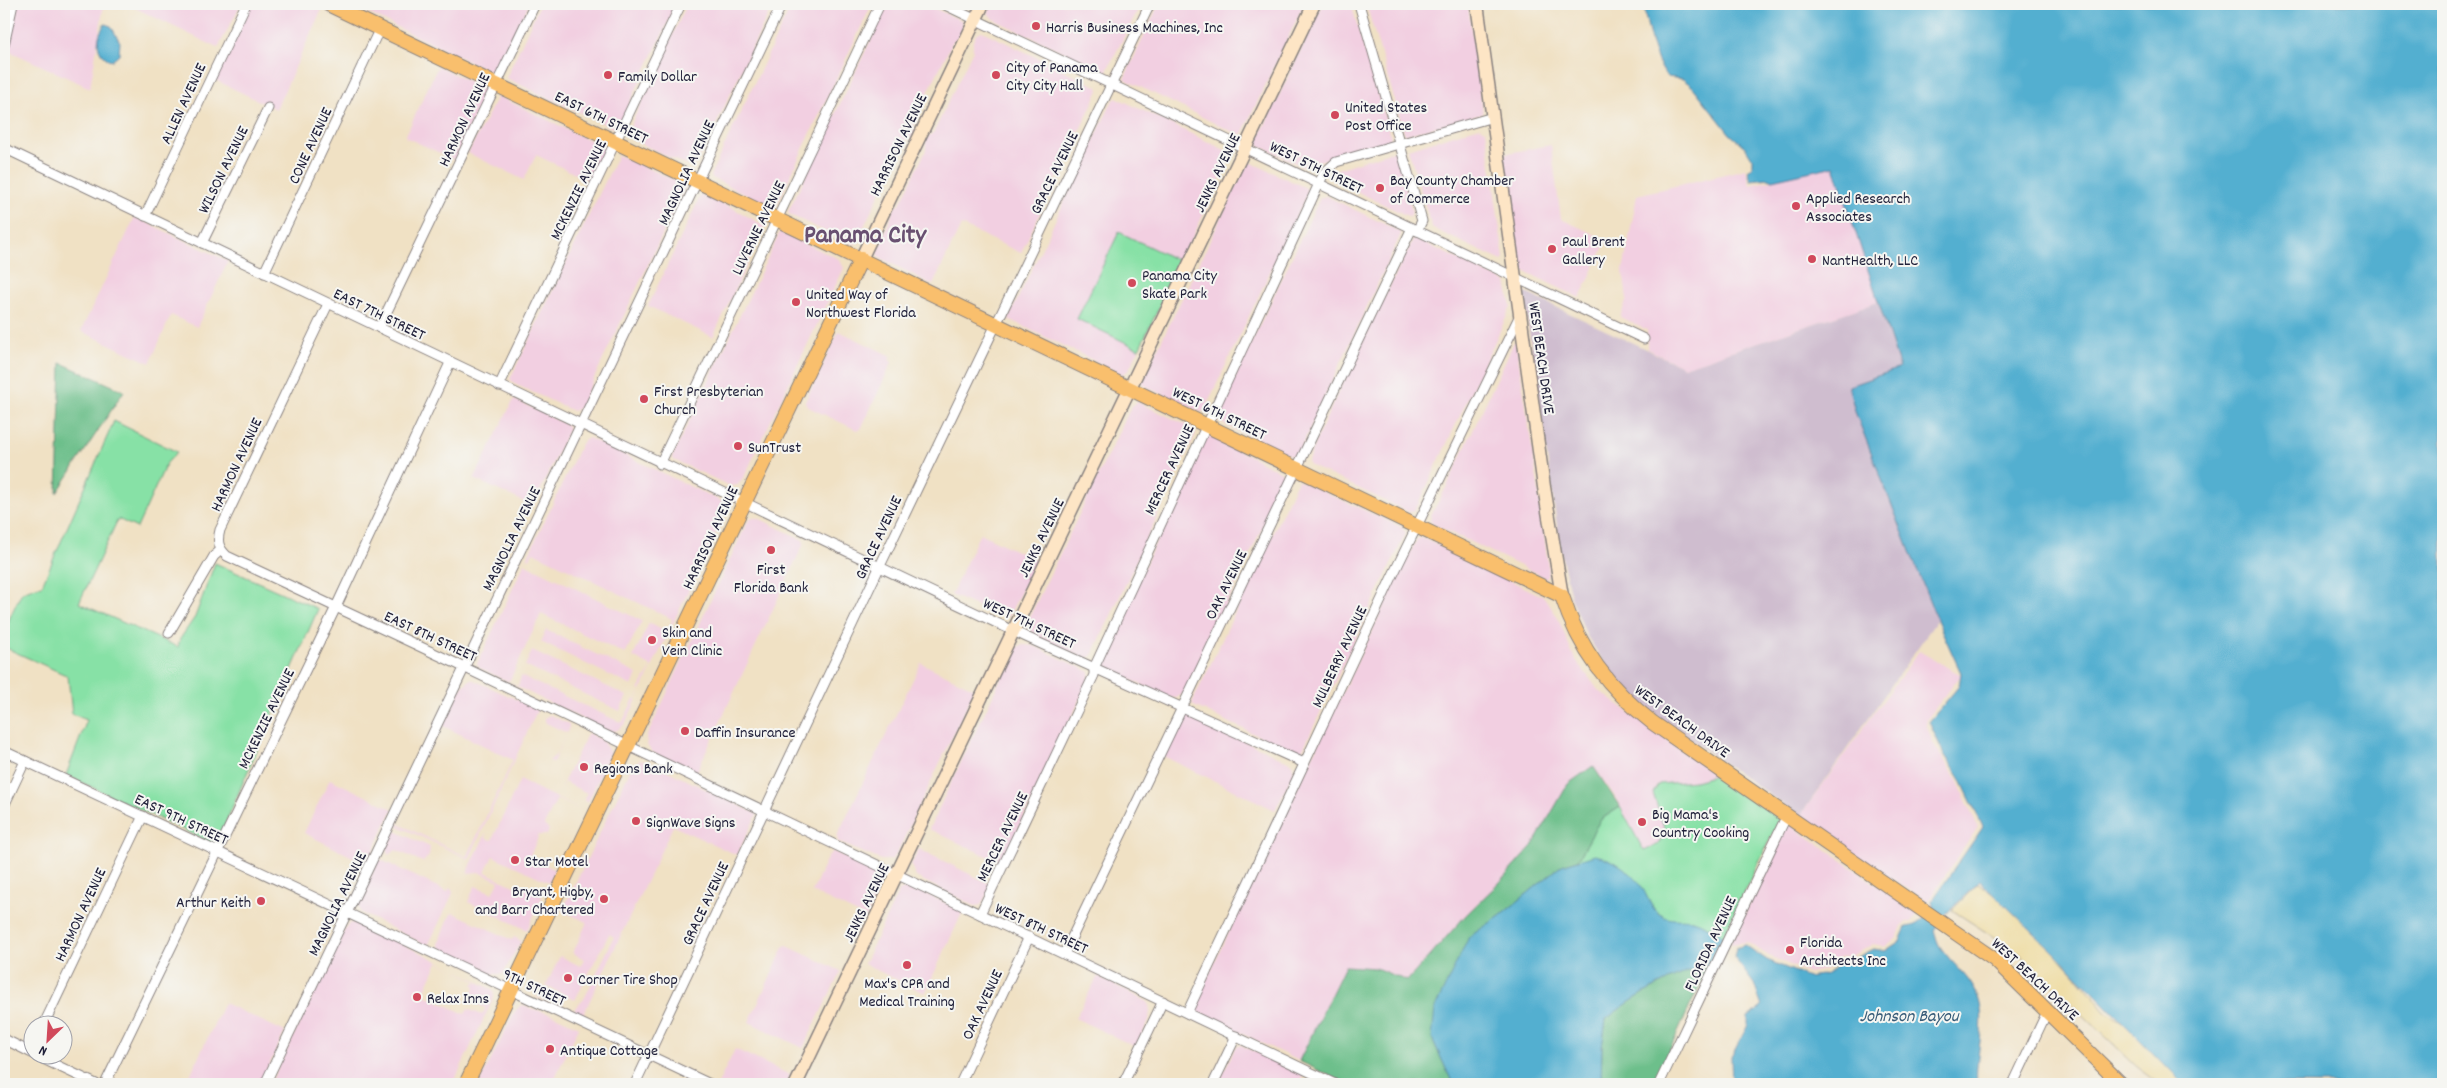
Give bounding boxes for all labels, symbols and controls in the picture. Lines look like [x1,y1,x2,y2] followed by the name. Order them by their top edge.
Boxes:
[1046,17,1223,40] place label: Harris Business Machines, Inc
[1030,20,1042,32] marker: Harris Business Machines, Inc
[1006,57,1098,98] place label: City of Panama City City Hall
[155,59,213,148] street label: ALLEN AVENUE
[618,66,697,89] place label: Family Dollar
[433,69,497,171] street label: HARMON AVENUE
[602,69,614,81] marker: Family Dollar
[990,69,1002,81] marker: City of Panama City City Hall
[550,86,652,151] street label: EAST 6TH STREET
[864,89,934,200] street label: HARRISON AVENUE
[1345,97,1428,138] place label: United States Post Office
[283,103,339,188] street label: CONE AVENUE
[1329,109,1341,121] marker: United States Post Office
[653,116,722,229] street label: MAGNOLIA AVENUE
[193,122,256,218] street label: WILSON AVENUE
[1025,127,1086,219] street label: GRACE AVENUE
[1189,129,1248,217] street label: JENKS AVENUE
[545,135,614,244] street label: MCKENZIE AVENUE
[1265,136,1367,201] street label: WEST 5TH STREET
[1390,170,1514,211] place label: Bay County Chamber of Commerce
[726,176,792,279] street label: LUVERNE AVENUE
[1374,182,1386,194] marker: Bay County Chamber of Commerce
[1806,188,1910,229] place label: Applied Research Associates
[1790,200,1802,212] marker: Applied Research Associates
[804,218,927,255] district label: Panama City
[1562,231,1625,272] place label: Paul Brent Gallery
[1546,243,1558,255] marker: Paul Brent Gallery
[1822,250,1918,273] place label: NantHealth, LLC
[1806,253,1818,265] marker: NantHealth, LLC
[1142,265,1218,306] place label: Panama City Skate Park
[1126,277,1138,289] marker: Panama City Skate Park
[329,283,429,348] street label: EAST 7TH STREET
[806,284,916,325] place label: United Way of Northwest Florida
[790,296,802,308] marker: United Way of Northwest Florida
[1521,301,1560,417] street label: WEST BEACH DRIVE
[654,381,763,422] place label: First Presbyterian Church
[1168,382,1270,447] street label: WEST 6TH STREET
[638,393,650,405] marker: First Presbyterian Church
[205,414,269,516] street label: HARMON AVENUE
[1139,420,1202,519] street label: MERCER AVENUE
[748,437,801,460] place label: SunTrust
[732,440,744,452] marker: SunTrust
[477,482,548,595] street label: MAGNOLIA AVENUE
[677,482,746,594] street label: HARRISON AVENUE
[850,492,909,584] street label: GRACE AVENUE
[1013,494,1072,582] street label: JENKS AVENUE
[765,544,777,556] marker: First Florida Bank
[1200,545,1254,624] street label: OAK AVENUE
[734,559,808,600] place label: First Florida Bank
[979,593,1080,656] street label: WEST 7TH STREET
[1307,602,1374,712] street label: MULBERRY AVENUE
[380,606,481,669] street label: EAST 8TH STREET
[662,622,722,663] place label: Skin and Vein Clinic
[646,634,658,646] marker: Skin and Vein Clinic
[233,664,302,773] street label: MCKENZIE AVENUE
[1629,680,1735,765] street label: WEST BEACH DRIVE
[695,722,795,745] place label: Daffin Insurance
[679,725,691,737] marker: Daffin Insurance
[594,758,673,781] place label: Regions Bank
[578,761,590,773] marker: Regions Bank
[972,788,1035,886] street label: MERCER AVENUE
[130,789,232,852] street label: EAST 9TH STREET
[1652,804,1749,845] place label: Big Mama's Country Cooking
[646,812,736,835] place label: SignWave Signs
[630,815,642,827] marker: SignWave Signs
[1636,816,1648,828] marker: Big Mama's Country Cooking
[303,847,374,960] street label: MAGNOLIA AVENUE
[525,851,589,874] place label: Star Motel
[509,854,521,866] marker: Star Motel
[677,858,736,950] street label: GRACE AVENUE
[838,859,897,947] street label: JENKS AVENUE
[49,864,113,966] street label: HARMON AVENUE
[475,881,594,922] place label: Bryant, Higby, and Barr Chartered
[176,892,251,915] place label: Arthur Keith
[1679,892,1744,996] street label: FLORIDA AVENUE
[598,893,610,905] marker: Bryant, Higby, and Barr Chartered
[255,895,267,907] marker: Arthur Keith
[991,898,1092,961] street label: WEST 8TH STREET
[1800,932,1886,973] place label: Florida Architects Inc
[1985,933,2084,1027] street label: WEST BEACH DRIVE
[1784,944,1796,956] marker: Florida Architects Inc
[901,959,913,971] marker: Max's CPR and Medical Training
[498,964,570,1013] street label: 9TH STREET
[957,965,1010,1044] street label: OAK AVENUE
[578,969,678,992] place label: Corner Tire Shop
[562,972,574,984] marker: Corner Tire Shop
[859,973,955,1014] place label: Max's CPR and Medical Training
[427,988,489,1011] place label: Relax Inns
[411,991,423,1003] marker: Relax Inns
[1859,1005,1960,1030] water label: Johnson Bayou
[22,1016,72,1066] north arrow
[36,1039,51,1060] text: N
[560,1040,658,1063] place label: Antique Cottage
[544,1043,556,1055] marker: Antique Cottage

